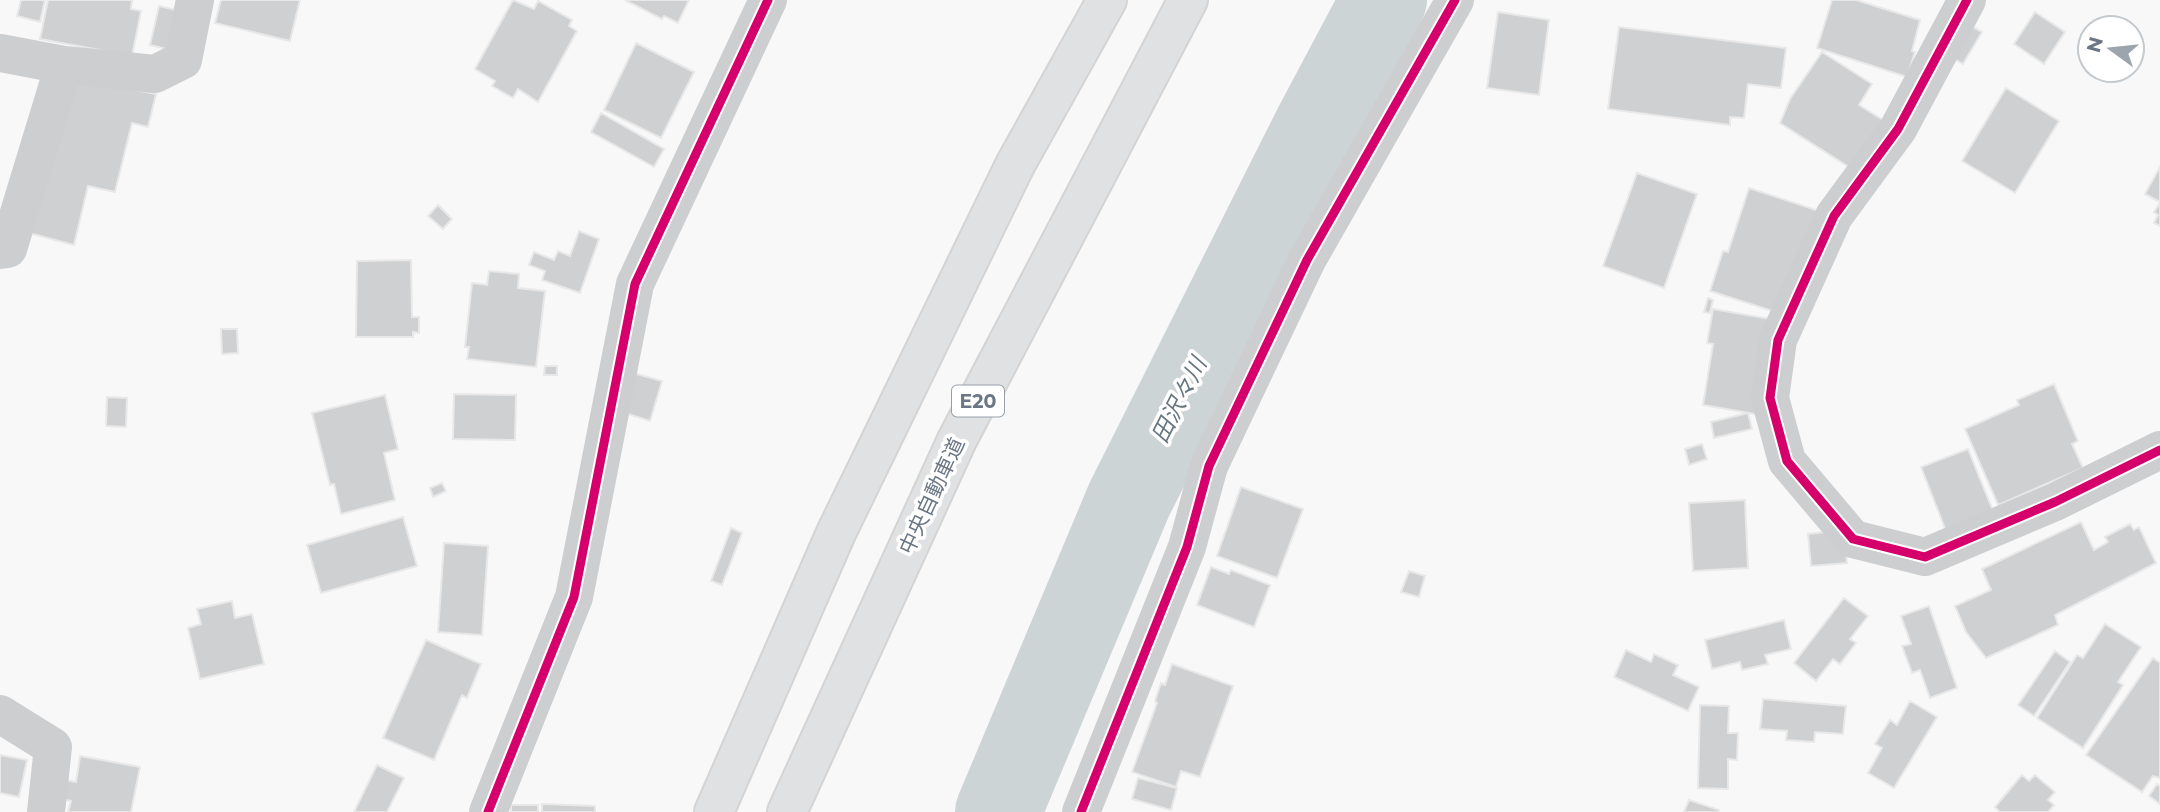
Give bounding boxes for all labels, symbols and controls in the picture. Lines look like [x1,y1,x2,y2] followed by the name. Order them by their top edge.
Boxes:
[2076,14,2146,84] north arrow
[2082,34,2108,55] text: N
[1146,350,1214,447] water label: 田沢々川
[952,386,1004,416] road number: E20
[894,433,970,558] street label: 中央自動車道

